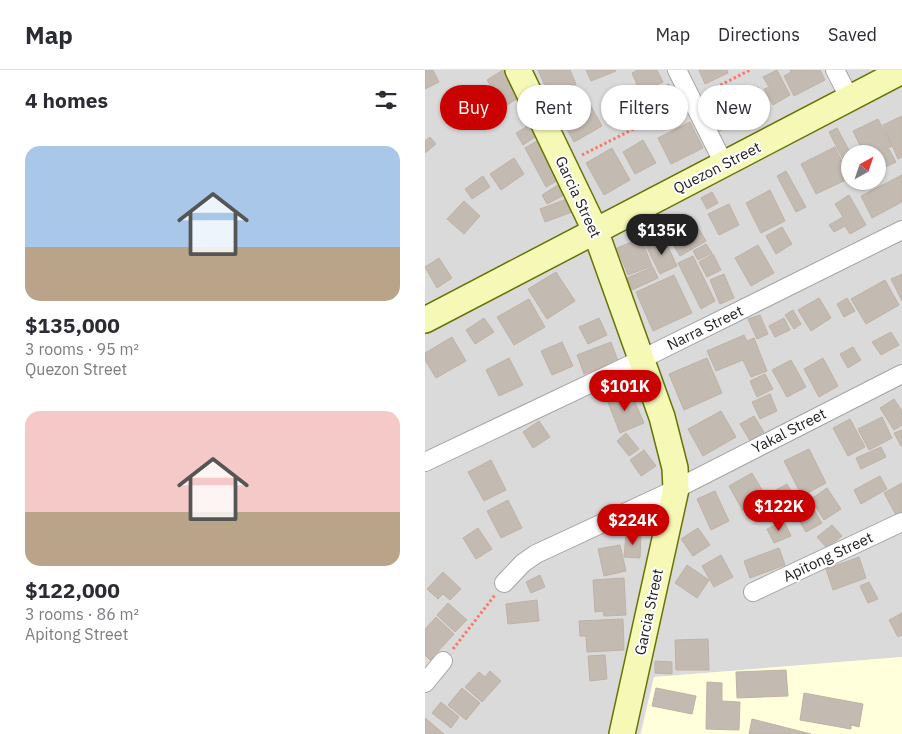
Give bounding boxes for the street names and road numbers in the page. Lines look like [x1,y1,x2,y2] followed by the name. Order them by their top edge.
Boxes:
[670,137,764,198] street label: Quezon Street
[551,153,606,241] street label: Garcia Street
[664,301,746,354] street label: Narra Street
[748,404,829,457] street label: Yakal Street
[780,527,876,586] street label: Apitong Street
[630,567,667,657] street label: Garcia Street

